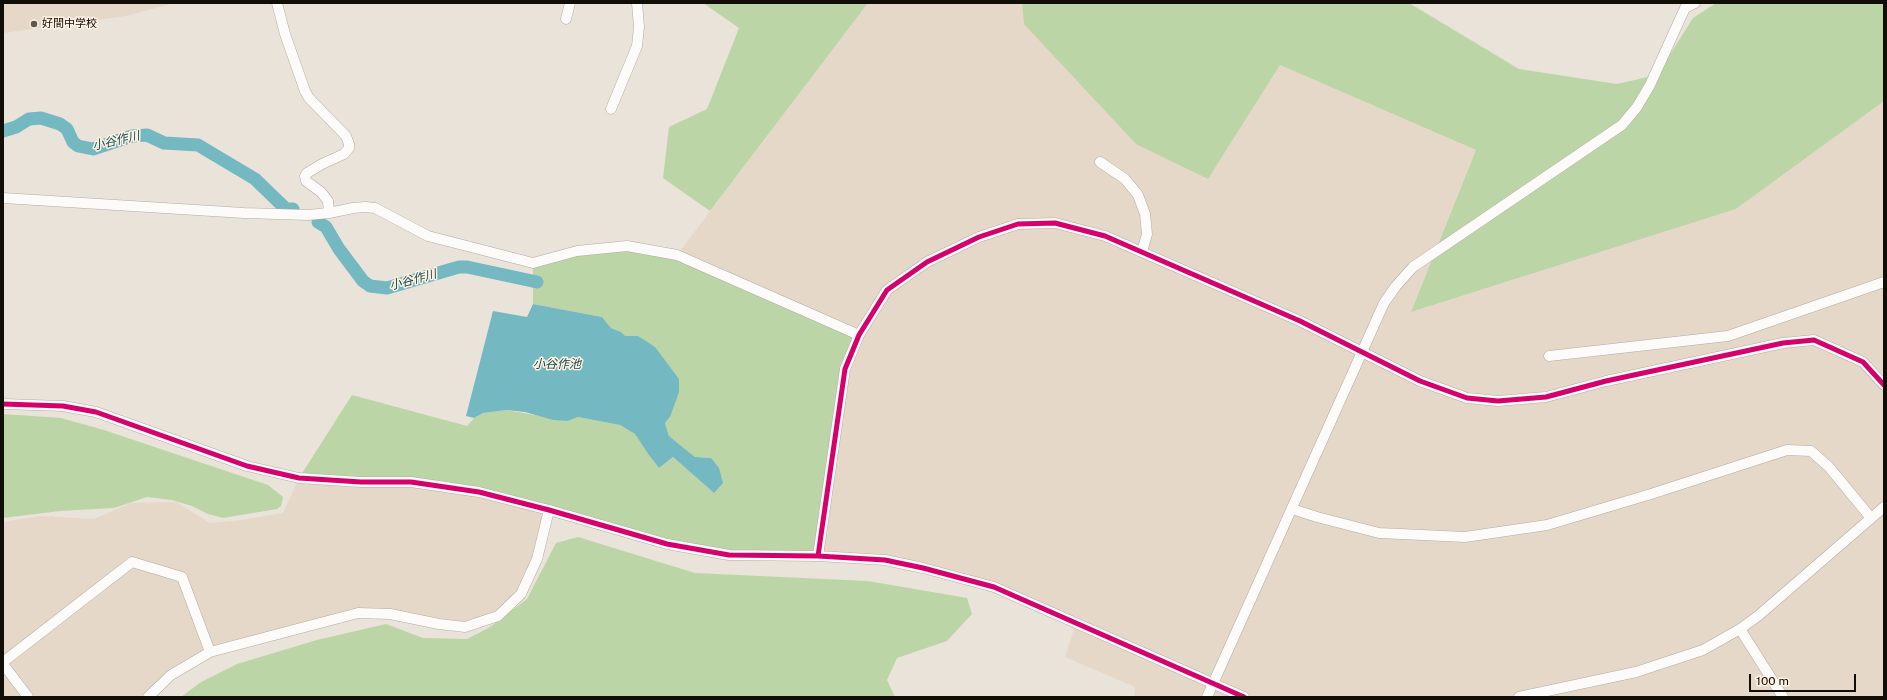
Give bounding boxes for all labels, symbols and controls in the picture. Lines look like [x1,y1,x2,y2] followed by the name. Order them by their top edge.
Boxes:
[42,17,97,31] place label: 好間中学校
[29,19,39,29] marker: 好間中学校
[91,129,141,153] water label: 小谷作川
[388,267,438,293] water label: 小谷作川
[533,357,581,371] water label: 小谷作池
[1751,666,1858,692] scale bar
[1756,674,1789,688] text: 100 m

